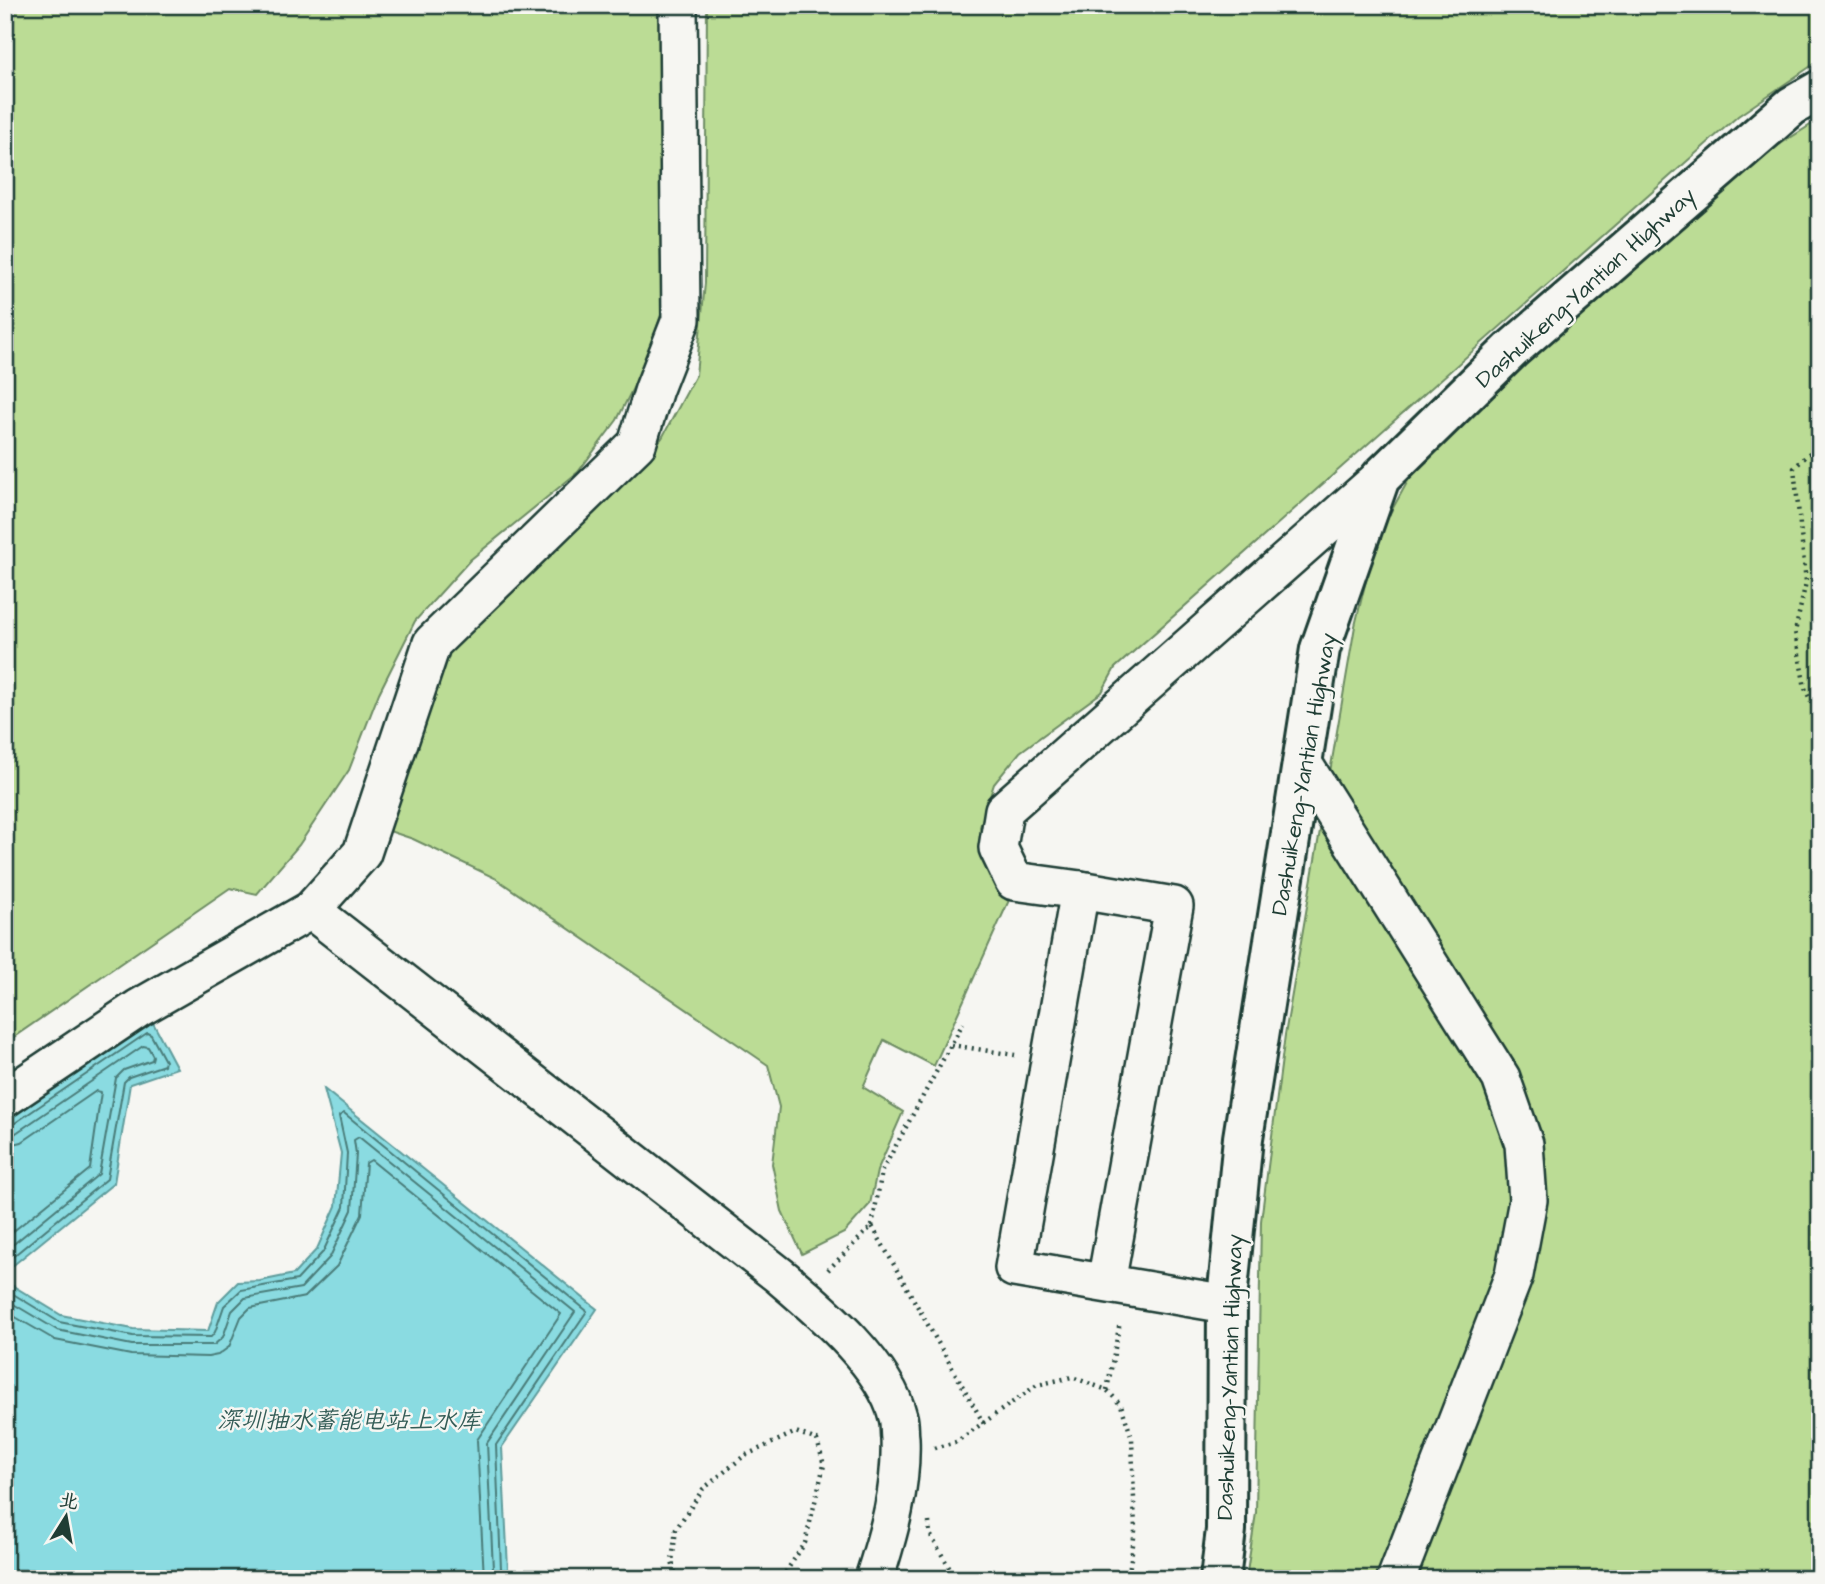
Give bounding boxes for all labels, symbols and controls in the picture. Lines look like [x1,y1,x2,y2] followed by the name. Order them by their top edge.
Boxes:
[1469,180,1704,396] street label: Dashuikeng-Yantian Highway
[1263,630,1346,918] street label: Dashuikeng-Yantian Highway
[1209,1233,1252,1521] street label: Dashuikeng-Yantian Highway
[217,1404,483,1438] water label: 深圳抽水蓄能电站上水库
[32,1482,102,1552] north arrow
[57,1487,81,1517] text: 北

